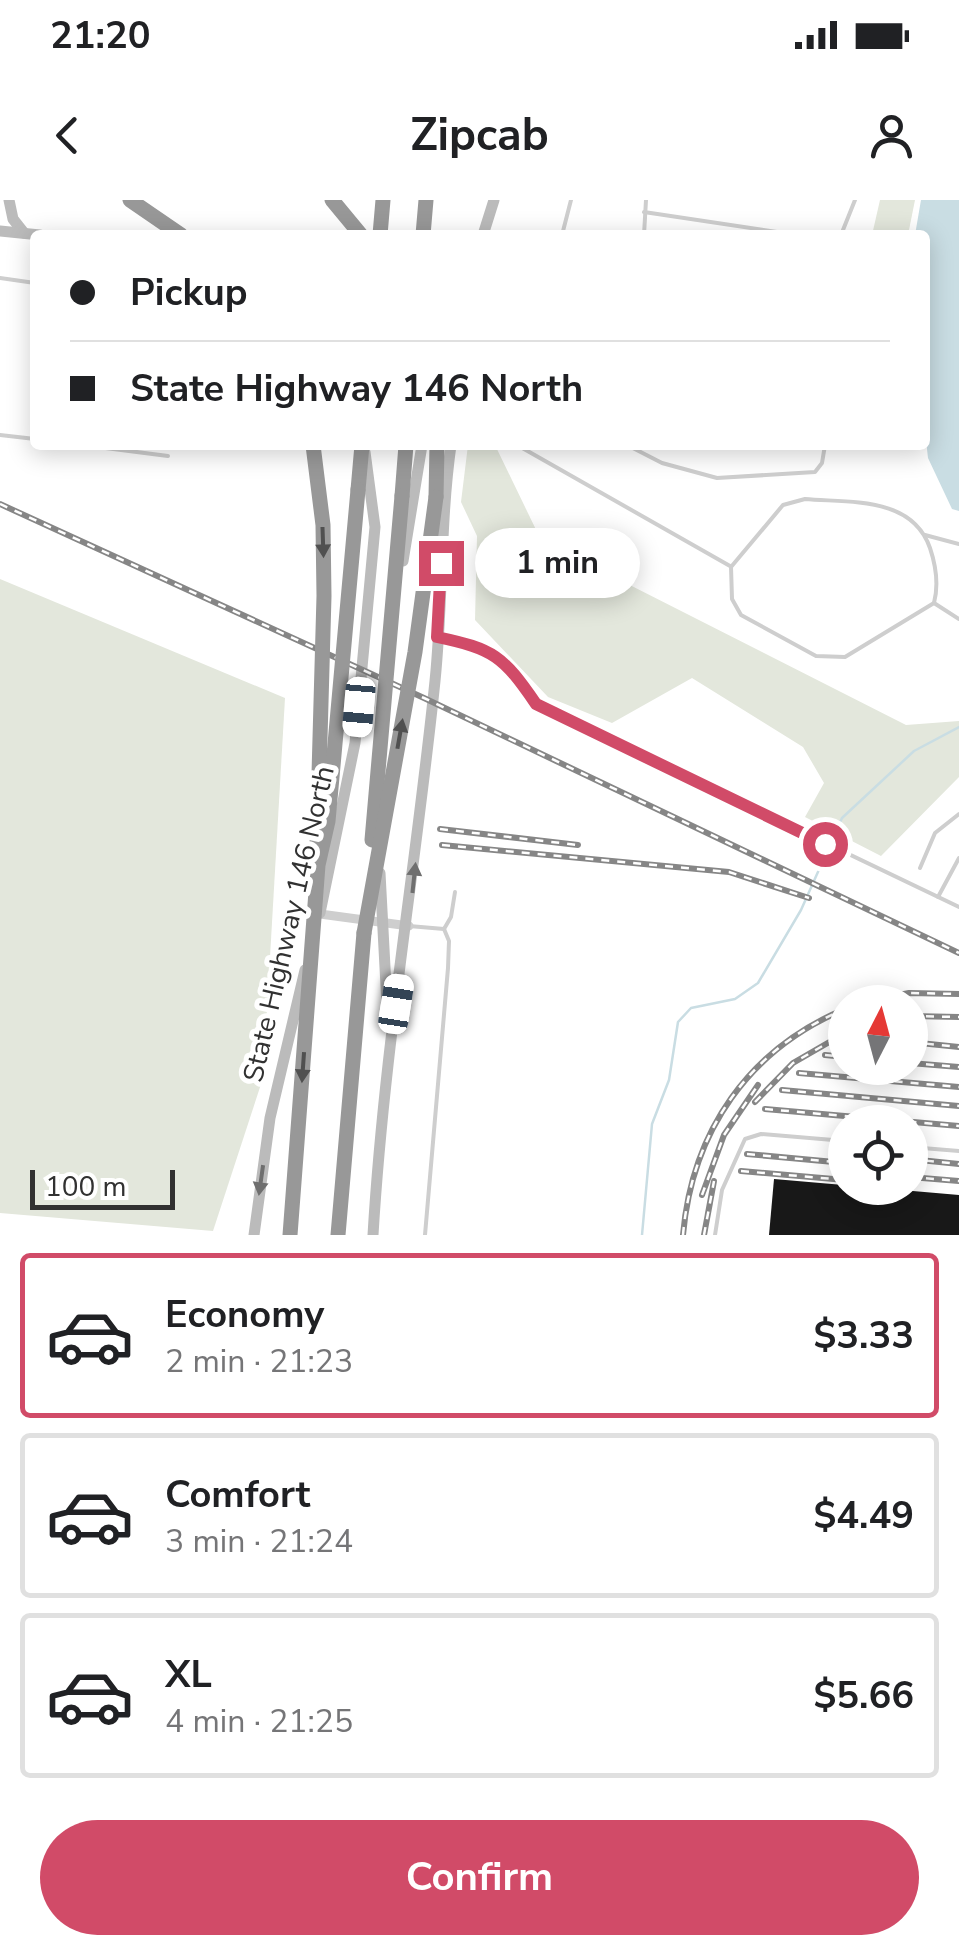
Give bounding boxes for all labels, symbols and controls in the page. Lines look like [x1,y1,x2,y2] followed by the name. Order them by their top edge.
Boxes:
[50,10,151,61] text: 21:20
[410,105,549,166] text: Zipcab
[40,108,95,163] icon: back
[864,108,919,163] icon: person
[130,267,248,318] text: Pickup
[130,363,583,414] text: State Highway 146 North
[315,526,331,558] one-way arrow
[476,528,641,598] callout: 1 min
[419,541,464,586] route end
[516,541,599,584] text: 1 min
[341,676,377,738] car
[393,718,409,749] one-way arrow
[234,762,344,1086] street label: State Highway 146 North
[803,822,848,867] route start
[406,861,422,893] one-way arrow
[376,972,416,1036] car
[828,985,928,1085] north arrow
[828,985,928,1205] map controls
[295,1052,311,1084] one-way arrow
[828,1105,928,1205] button: locate
[30,1165,175,1210] scale bar
[253,1165,269,1197] one-way arrow
[45,1168,127,1206] text: 100 m
[165,1289,324,1340] text: Economy
[45,1291,135,1381] icon: car
[813,1310,914,1361] text: $3.33
[165,1340,353,1383] text: 2 min · 21:23
[165,1469,310,1520] text: Comfort
[45,1471,135,1561] icon: car
[813,1490,914,1541] text: $4.49
[165,1520,353,1563] text: 3 min · 21:24
[165,1649,212,1700] text: XL
[45,1651,135,1741] icon: car
[813,1670,914,1721] text: $5.66
[165,1700,353,1743] text: 4 min · 21:25
[40,1820,919,1935] button: Confirm

